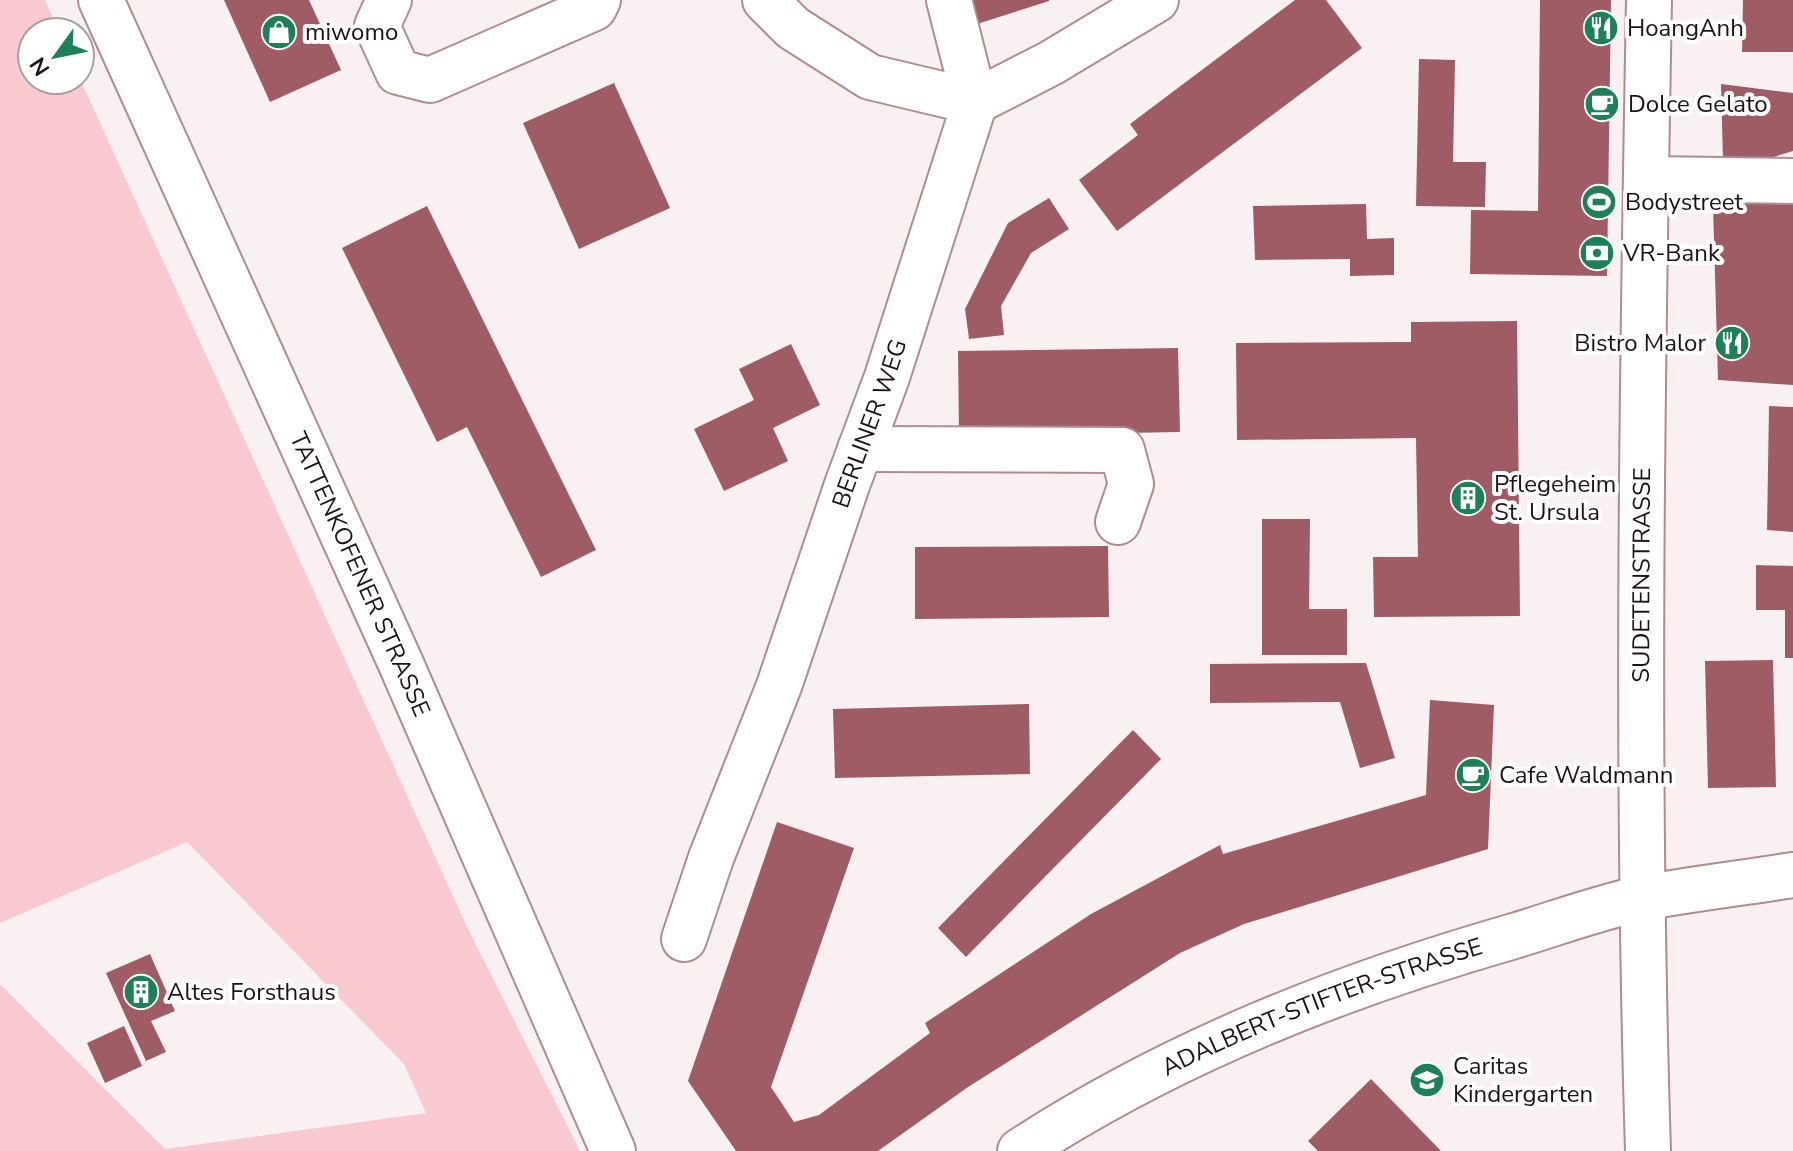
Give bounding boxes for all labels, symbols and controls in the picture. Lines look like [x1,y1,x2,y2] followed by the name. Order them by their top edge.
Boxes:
[1582,9,1620,47] restaurant icon: HoangAnh
[1627,12,1744,44] place label: HoangAnh
[260,13,298,51] shop icon: miwomo
[16,16,96,96] north arrow
[305,16,398,48] place label: miwomo
[23,51,57,81] text: N
[1583,85,1621,123] cafe icon: Dolce Gelato
[1628,88,1768,120] place label: Dolce Gelato
[1580,183,1618,221] sports icon: Bodystreet
[1625,186,1743,218] place label: Bodystreet
[1578,234,1616,272] bank icon: VR-Bank
[1622,237,1721,269] place label: VR-Bank
[1713,324,1751,362] restaurant icon: Bistro Malor
[1574,327,1706,359] place label: Bistro Malor
[824,335,914,512] street label: BERLINER WEG
[282,427,438,721] street label: TATTENKOFENER STRASSE
[1625,467,1658,683] street label: SUDETENSTRASSE
[1494,468,1616,528] place label: Pflegeheim St. Ursula
[1449,479,1487,517] building icon: Pflegeheim St. Ursula
[1454,756,1492,794] cafe icon: Cafe Waldmann
[1499,759,1673,791] place label: Cafe Waldmann
[1156,930,1486,1083] street label: ADALBERT-STIFTER-STRASSE
[122,973,160,1011] building icon: Altes Forsthaus
[167,976,336,1008] place label: Altes Forsthaus
[1453,1050,1593,1110] place label: Caritas Kindergarten
[1408,1061,1446,1099] school or university icon: Caritas Kindergarten

